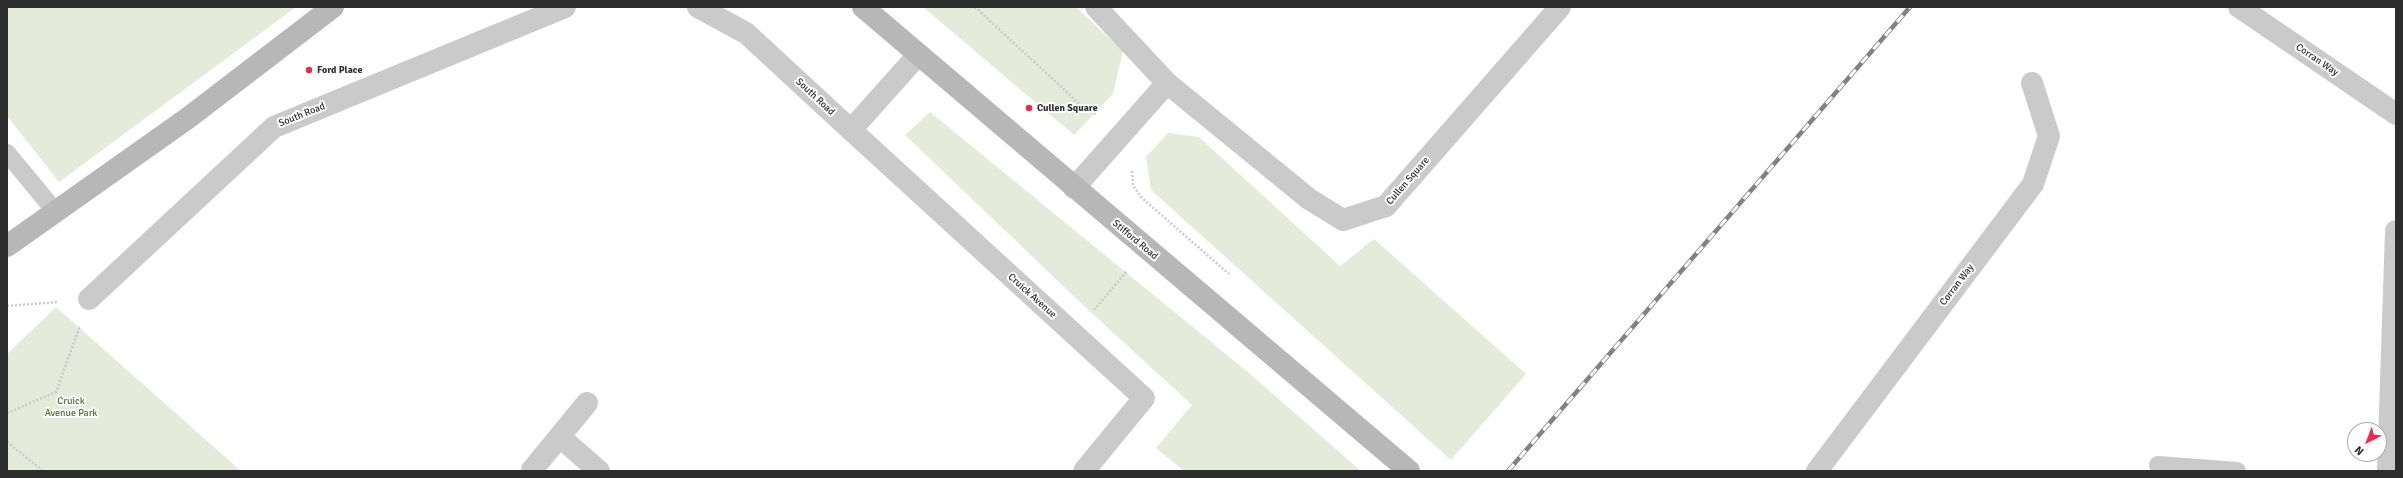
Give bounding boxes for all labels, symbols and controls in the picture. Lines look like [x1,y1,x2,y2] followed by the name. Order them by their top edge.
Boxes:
[2293,41,2341,79] street label: Corran Way
[317,64,362,76] place label: Ford Place
[304,65,314,75] marker: Ford Place
[793,76,837,118] street label: South Road
[277,100,327,130] street label: South Road
[1037,102,1098,114] place label: Cullen Square
[1024,103,1034,113] marker: Cullen Square
[1384,155,1432,207] street label: Cullen Square
[1110,217,1160,263] street label: Stifford Road
[1937,262,1977,308] street label: Corran Way
[1005,271,1059,321] street label: Cruick Avenue
[45,395,97,418] park label: Cruick Avenue Park
[2347,422,2387,462] north arrow
[2352,443,2366,458] text: N

